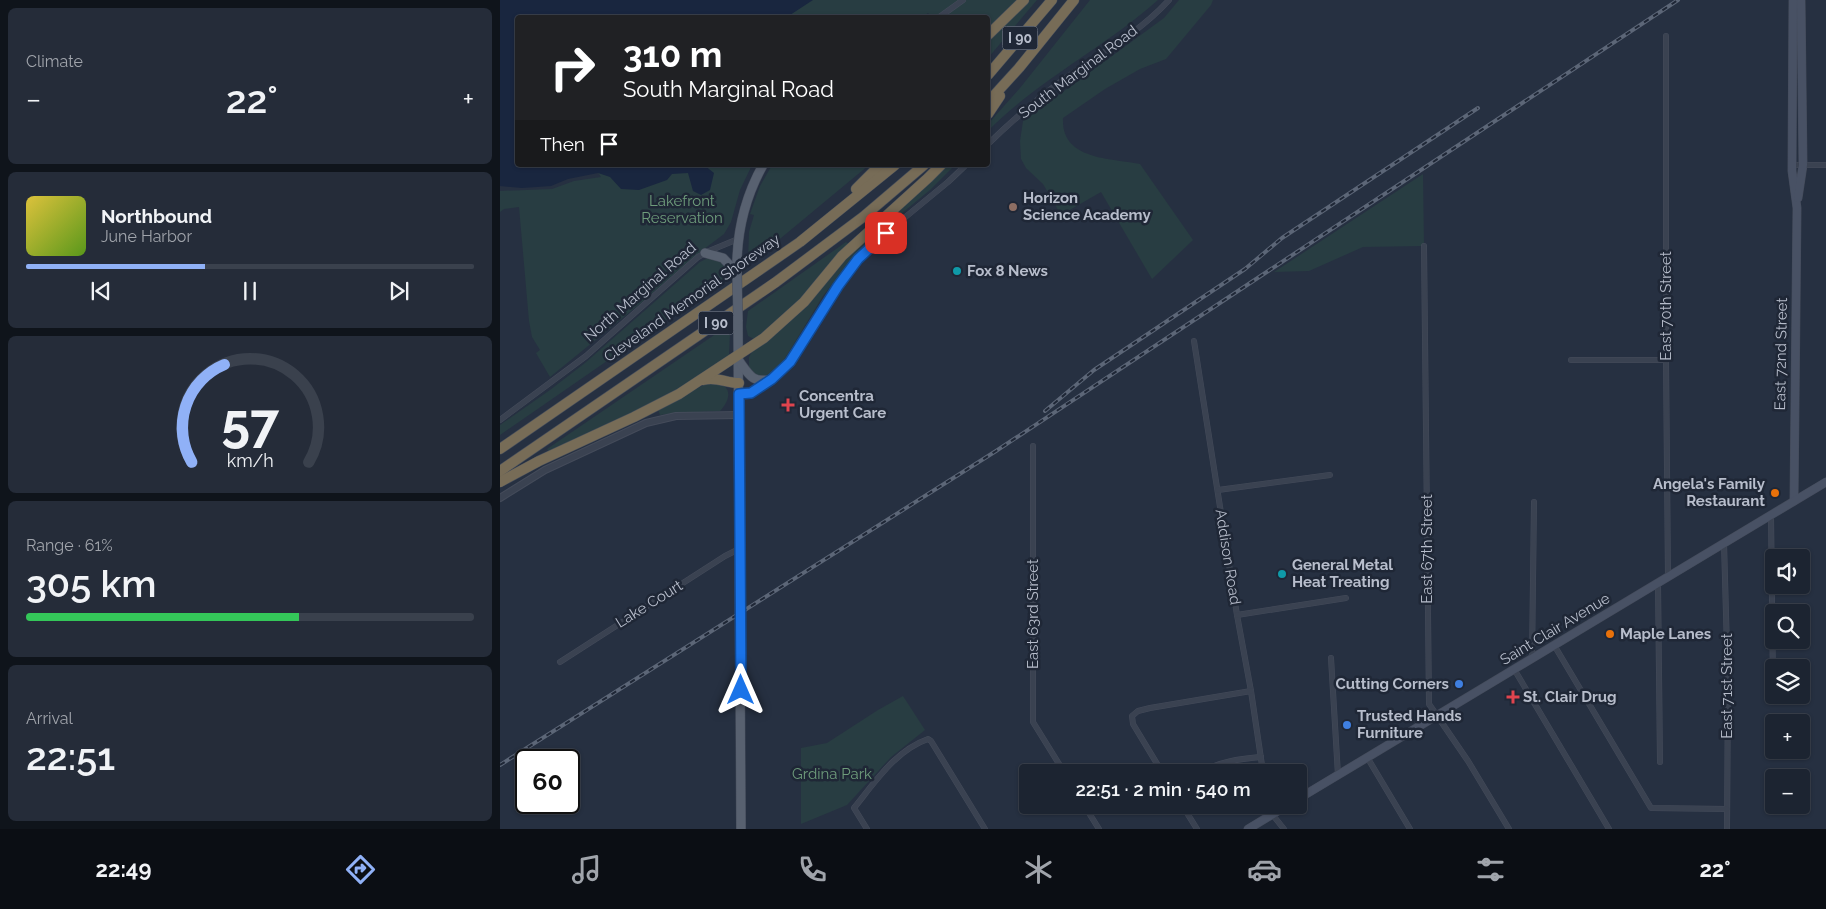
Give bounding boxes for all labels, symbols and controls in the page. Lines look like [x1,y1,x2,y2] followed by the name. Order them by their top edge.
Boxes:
[1015,22,1141,122] street label: South Marginal Road
[1002,26,1038,49] road number: I 90
[623,34,722,75] text: 310 m
[540,35,605,100] icon: right
[26,52,83,71] text: Climate
[623,76,834,102] text: South Marginal Road
[226,77,278,122] text: 22°
[26,83,41,116] text: −
[462,83,474,116] text: +
[595,130,623,158] icon: arrive
[540,133,585,155] text: Then
[1023,189,1151,224] place label: Horizon Science Academy
[641,192,723,227] park label: Lakefront Reservation
[1007,201,1019,213] marker: Horizon Science Academy
[101,205,212,227] text: Northbound
[865,212,907,254] pin
[872,219,900,247] icon: arrive
[101,227,192,246] text: June Harbor
[600,230,784,366] street label: Cleveland Memorial Shoreway
[580,238,700,346] street label: North Marginal Road
[1657,251,1675,361] street label: East 70th Street
[967,262,1048,280] place label: Fox 8 News
[951,265,963,277] marker: Fox 8 News
[87,277,115,305] icon: previous
[236,277,264,305] icon: pause
[385,277,413,305] icon: next
[1771,298,1791,410] street label: East 72nd Street
[698,312,734,334] road number: I 90
[799,387,886,422] place label: Concentra Urgent Care
[221,392,280,453] text: 57
[781,398,795,412] marker: Concentra Urgent Care
[226,450,274,471] text: km/h
[1653,475,1766,510] place label: Angela's Family Restaurant
[1769,487,1781,499] marker: Angela's Family Restaurant
[1418,494,1436,604] street label: East 67th Street
[1212,508,1244,606] street label: Addison Road
[26,536,113,555] text: Range · 61%
[1765,549,1810,814] map controls
[1765,549,1810,594] button: sound
[1292,556,1393,591] place label: General Metal Heat Treating
[1024,559,1042,669] street label: East 63rd Street
[26,561,157,606] text: 305 km
[1276,568,1288,580] marker: General Metal Heat Treating
[612,576,686,632] street label: Lake Court
[1497,589,1613,669] street label: Saint Clair Avenue
[1765,604,1810,649] button: search
[1620,625,1711,643] place label: Maple Lanes
[1604,628,1616,640] marker: Maple Lanes
[1718,633,1736,739] street label: East 71st Street
[1765,659,1810,704] button: layers
[714,663,766,715] position arrow
[1336,675,1449,693] place label: Cutting Corners
[1453,678,1465,690] marker: Cutting Corners
[1523,688,1617,706] place label: St. Clair Drug
[1507,691,1519,703] marker: St. Clair Drug
[1357,707,1462,742] place label: Trusted Hands Furniture
[26,709,73,728] text: Arrival
[1765,714,1810,759] button: +
[1341,719,1353,731] marker: Trusted Hands Furniture
[26,734,115,779] text: 22:51
[515,749,580,814] speed limit sign: 60
[792,765,872,783] park label: Grdina Park
[1765,769,1810,814] button: −
[1075,778,1251,800] text: 22:51 · 2 min · 540 m
[343,852,378,887] icon: directions
[569,852,604,887] icon: music
[795,852,830,887] icon: phone
[1021,852,1056,887] icon: climate
[1247,852,1282,887] icon: car
[1473,852,1508,887] icon: filters
[96,856,151,882] text: 22:49
[1699,856,1730,882] text: 22°

